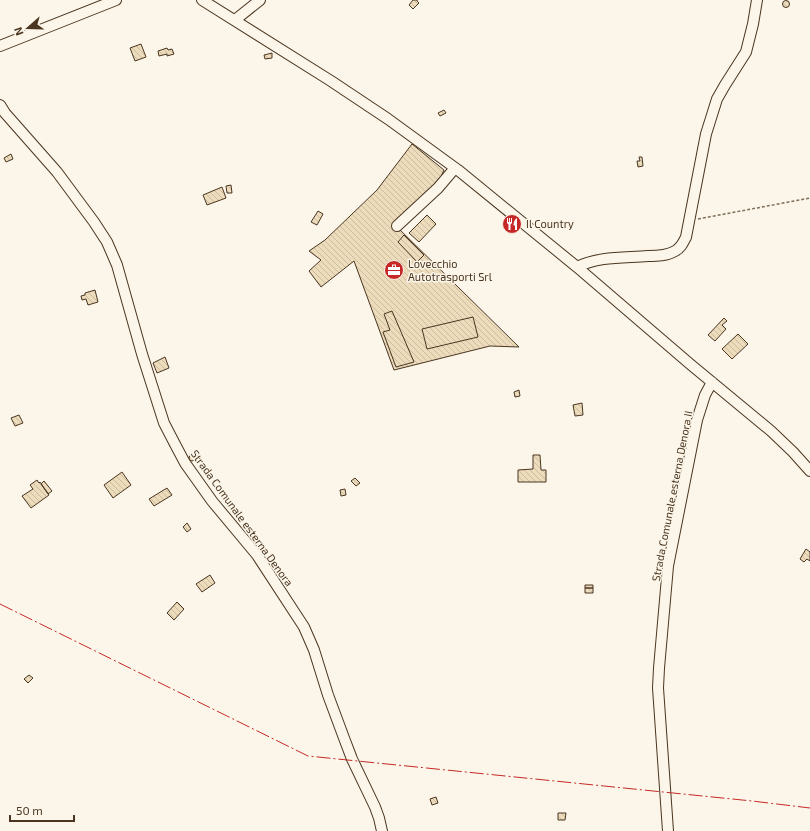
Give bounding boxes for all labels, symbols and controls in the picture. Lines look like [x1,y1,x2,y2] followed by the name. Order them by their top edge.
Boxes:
[8,8,48,48] north arrow
[11,26,26,38] text: N
[501,213,523,235] restaurant icon: Il Country
[526,217,574,230] place label: Il Country
[408,257,493,283] place label: Lovecchio Autotrasporti Srl
[383,259,405,281] office icon: Lovecchio Autotrasporti Srl
[649,410,694,582] street label: Strada Comunale esterna Denora II
[189,447,296,588] street label: Strada Comunale esterna Denora
[10,797,74,823] scale bar
[16,803,43,817] text: 50 m

